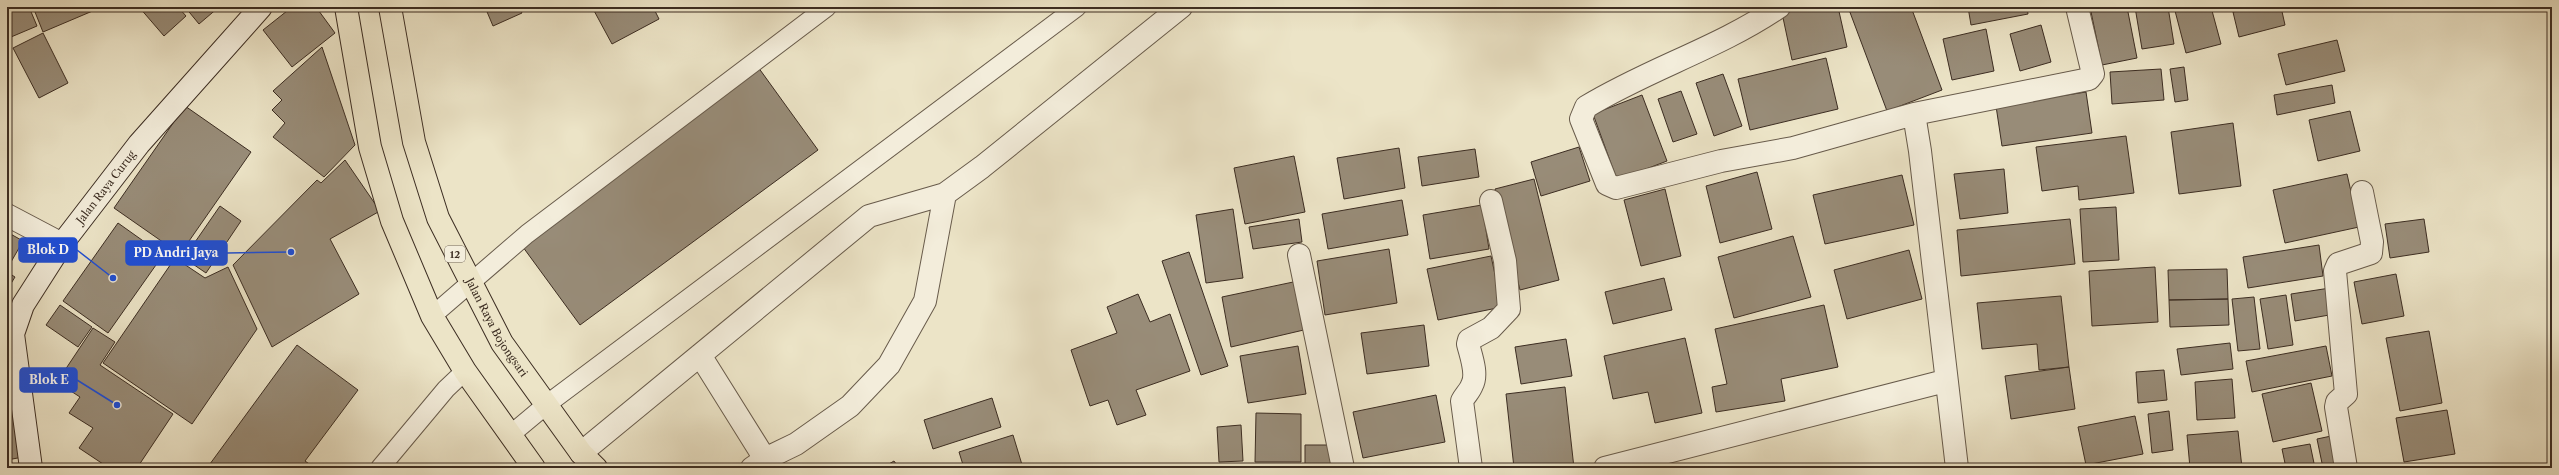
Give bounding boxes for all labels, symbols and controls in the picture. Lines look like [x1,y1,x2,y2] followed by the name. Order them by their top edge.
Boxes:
[72,147,139,228] street label: Jalan Raya Curug
[19,238,77,262] callout: Blok D
[126,241,227,265] callout: PD Andri Jaya
[27,242,69,257] text: Blok D
[133,245,220,260] text: PD Andri Jaya
[445,246,465,262] road number: 12
[462,274,531,380] street label: Jalan Raya Bojongsari
[20,368,77,392] callout: Blok E
[29,372,69,387] text: Blok E

